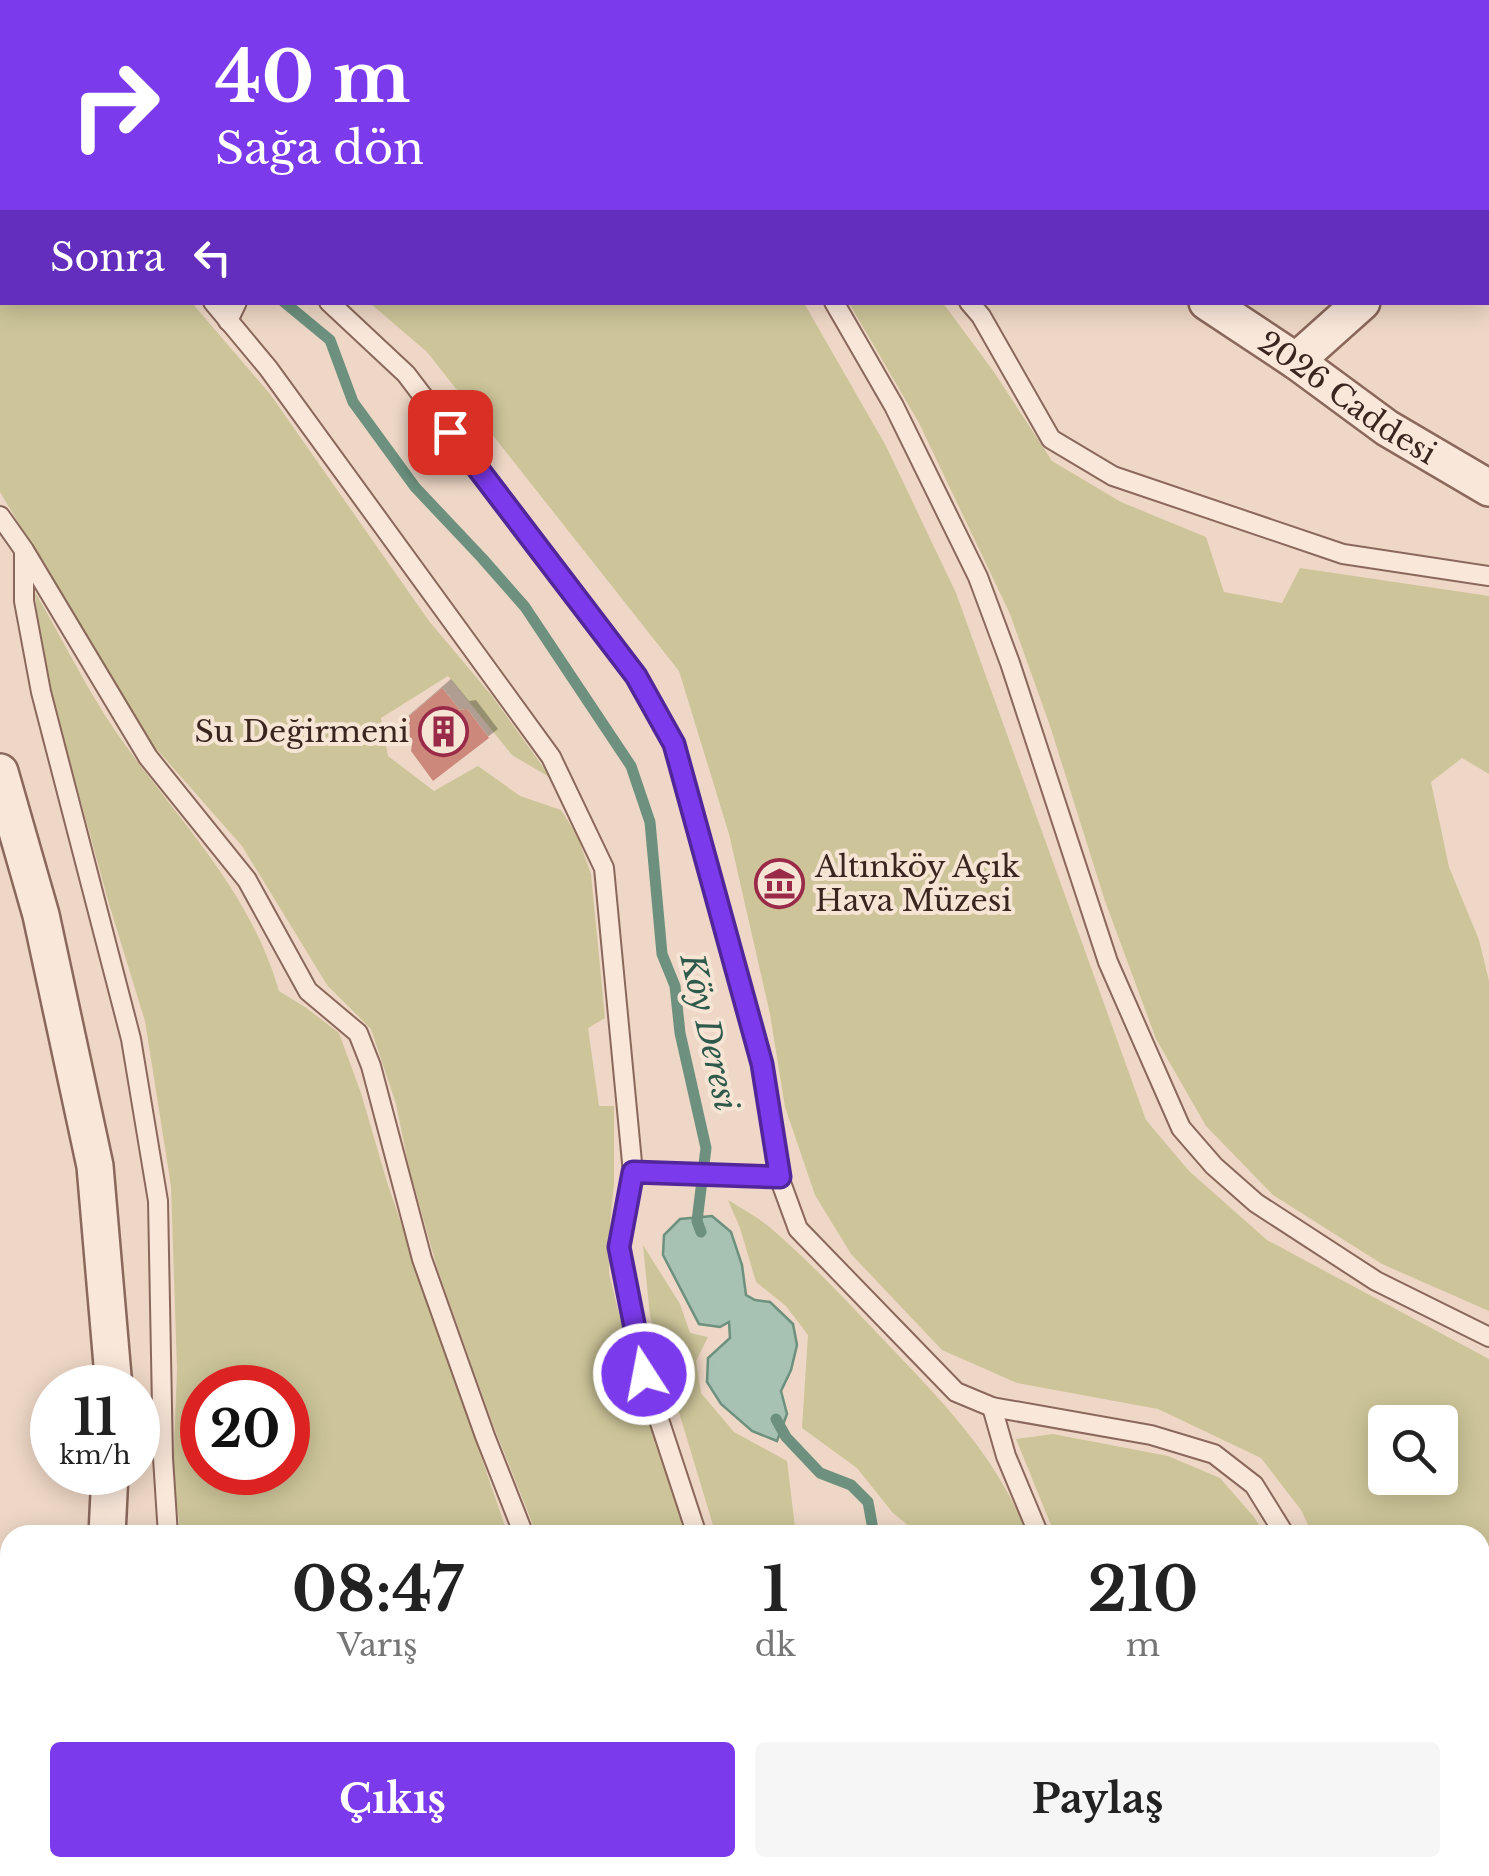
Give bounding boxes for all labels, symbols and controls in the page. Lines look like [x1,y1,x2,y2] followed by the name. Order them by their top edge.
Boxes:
[215,34,410,121] text: 40 m
[50,40,180,170] icon: right
[215,120,424,176] text: Sağa dön
[185,230,240,285] icon: left
[50,234,165,281] text: Sonra
[1252,323,1443,472] street label: 2026 Caddesi
[408,390,493,475] pin
[423,405,478,460] icon: arrive
[418,705,470,757] building icon: Su Değirmeni
[194,713,409,750] place label: Su Değirmeni
[814,848,1020,919] place label: Altınköy Açık Hava Müzesi
[754,857,806,909] museum icon: Altınköy Açık Hava Müzesi
[671,948,747,1116] water label: Köy Deresi
[592,1322,696,1426] position arrow
[180,1365,310,1495] speed limit sign: 20
[73,1386,117,1449] text: 11
[1368,1405,1458,1495] map controls
[1368,1405,1458,1495] button: search
[60,1440,130,1471] text: km/h
[292,1553,463,1627] text: 08:47
[762,1553,788,1627] text: 1
[1088,1553,1198,1627] text: 210
[337,1625,418,1665] text: Varış
[755,1625,796,1665] text: dk
[1126,1625,1160,1665] text: m
[50,1742,735,1857] button: Çıkış
[755,1742,1440,1857] button: Paylaş

